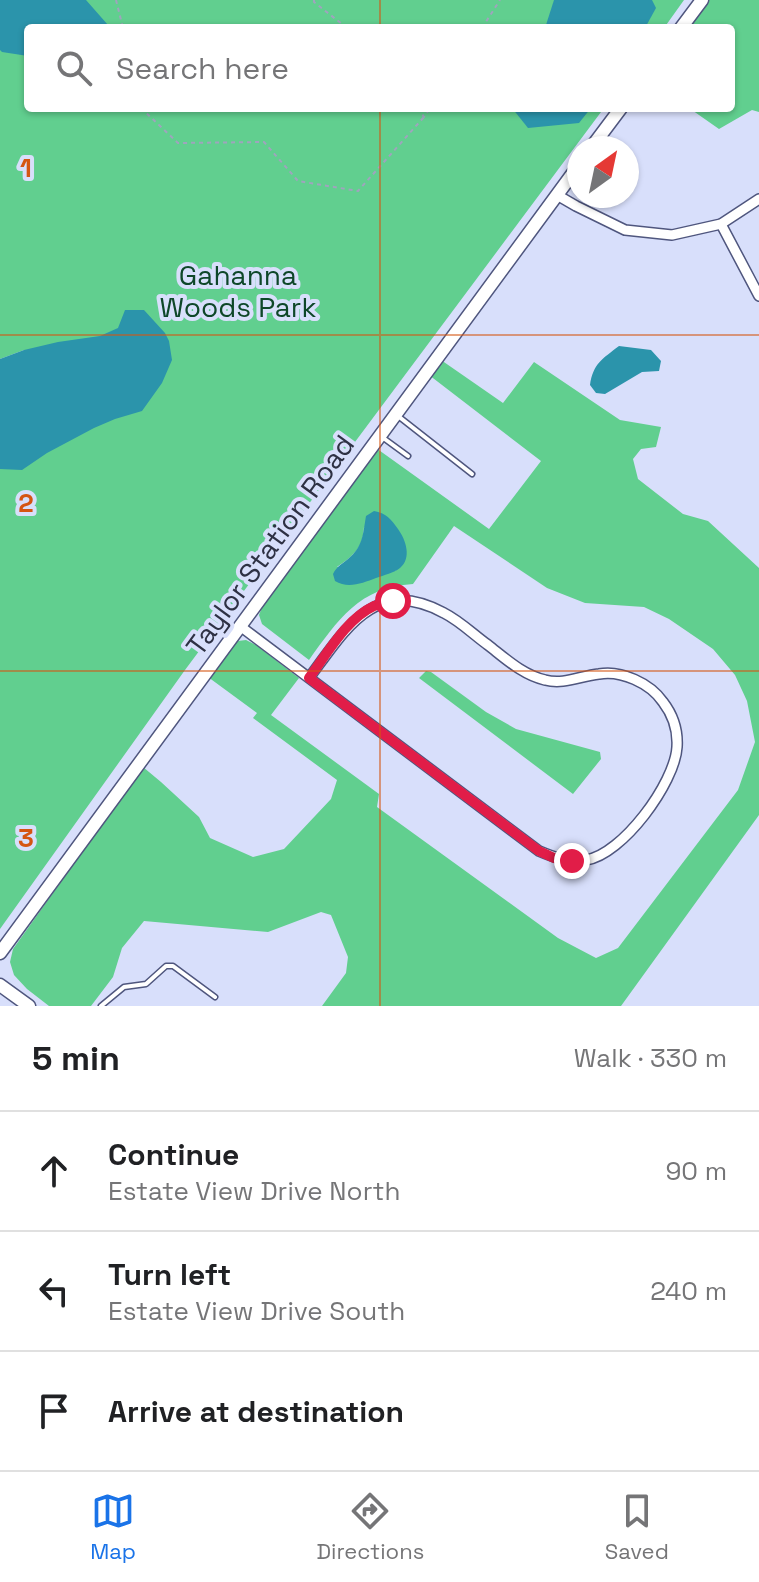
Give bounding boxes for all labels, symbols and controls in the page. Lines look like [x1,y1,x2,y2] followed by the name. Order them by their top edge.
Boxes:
[24,24,735,112] search box
[52,46,96,90] icon: search
[116,49,289,88] text: Search here
[567,136,639,208] north arrow
[20,151,32,185] text: 1
[160,257,316,325] park label: Gahanna Woods Park
[178,428,362,662] street label: Taylor Station Road
[18,486,34,520] text: 2
[375,583,411,619] route start
[18,821,34,855] text: 3
[554,843,590,879] route end
[32,1037,120,1080] text: 5 min
[574,1041,727,1075] text: Walk · 330 m
[108,1135,239,1174] text: Continue
[32,1149,76,1193] icon: ahead
[665,1154,727,1188] text: 90 m
[108,1174,400,1208] text: Estate View Drive North
[108,1255,231,1294] text: Turn left
[32,1269,76,1313] icon: left
[650,1274,727,1308] text: 240 m
[108,1294,405,1328] text: Estate View Drive South
[32,1389,76,1433] icon: arrive
[108,1392,404,1431] text: Arrive at destination
[90,1489,136,1565] tab: Map
[316,1489,424,1565] tab: Directions
[605,1489,669,1565] tab: Saved

